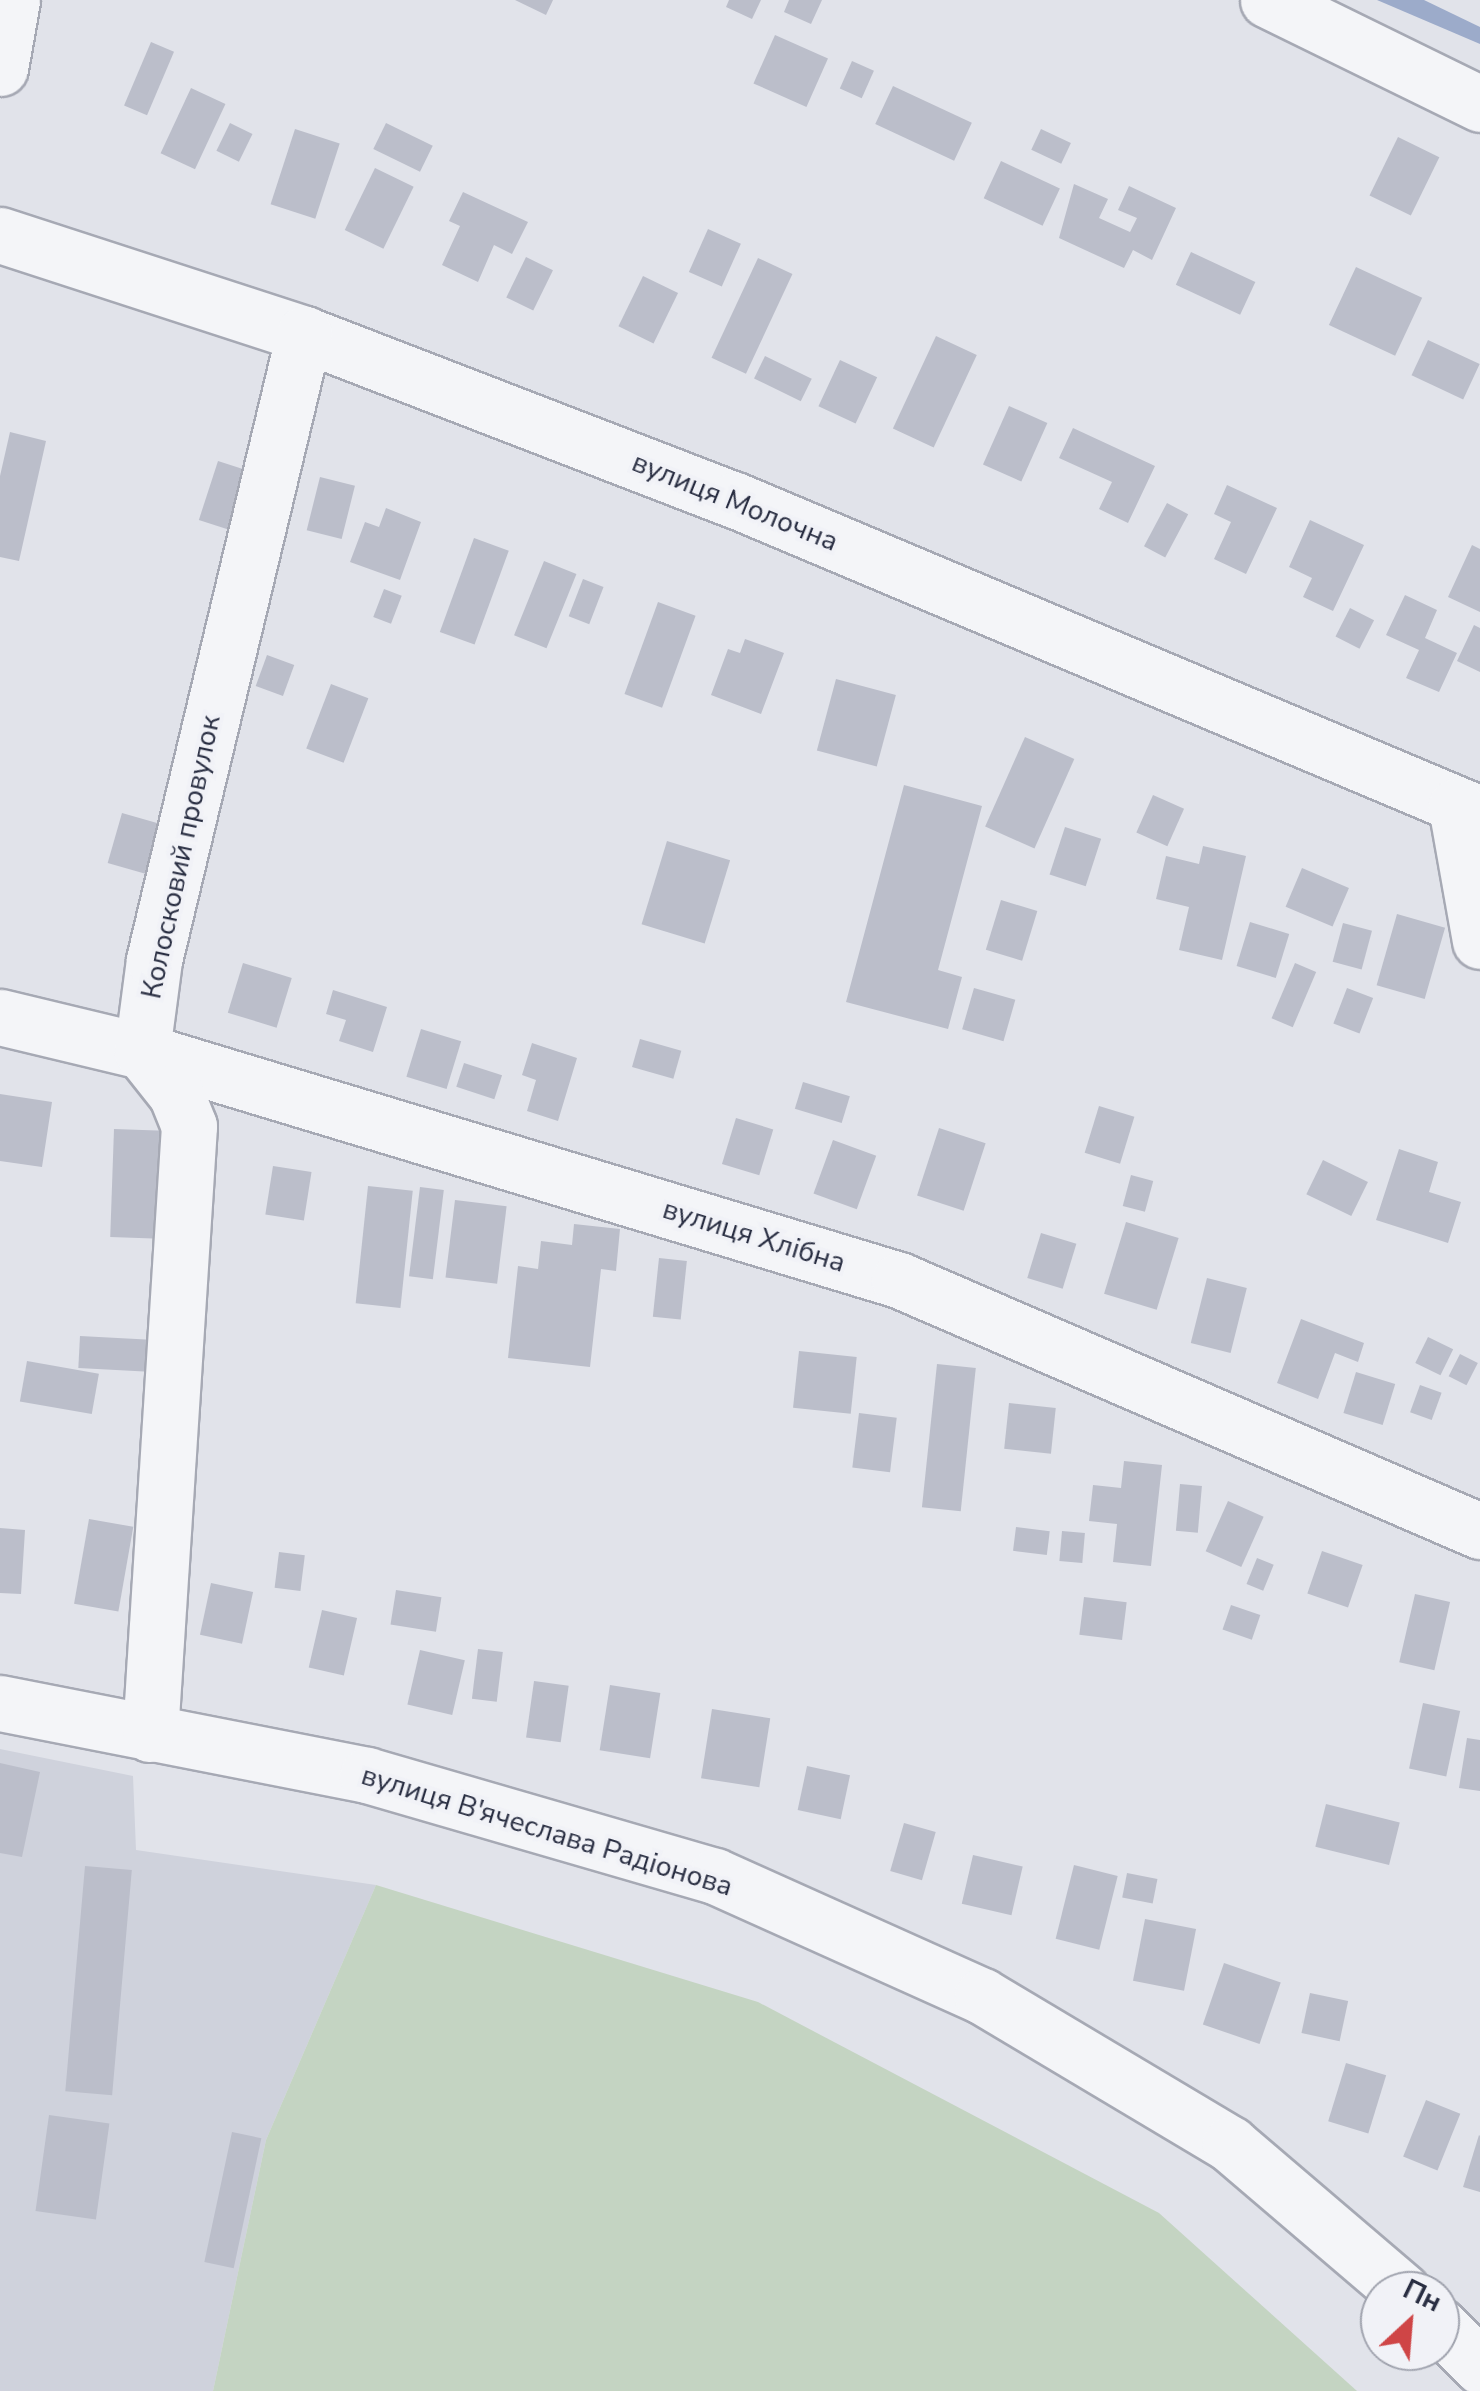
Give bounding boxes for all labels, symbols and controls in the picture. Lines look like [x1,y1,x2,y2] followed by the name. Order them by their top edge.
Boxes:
[627,445,843,559] street label: вулиця Молочна
[135,712,227,1002] street label: Колосковий провулок
[659,1192,849,1280] street label: вулиця Хлібна
[357,1758,737,1904] street label: вулиця В'ячеслава Радіонова
[1397,2270,1448,2321] text: Пн
[1360,2271,1460,2371] north arrow

